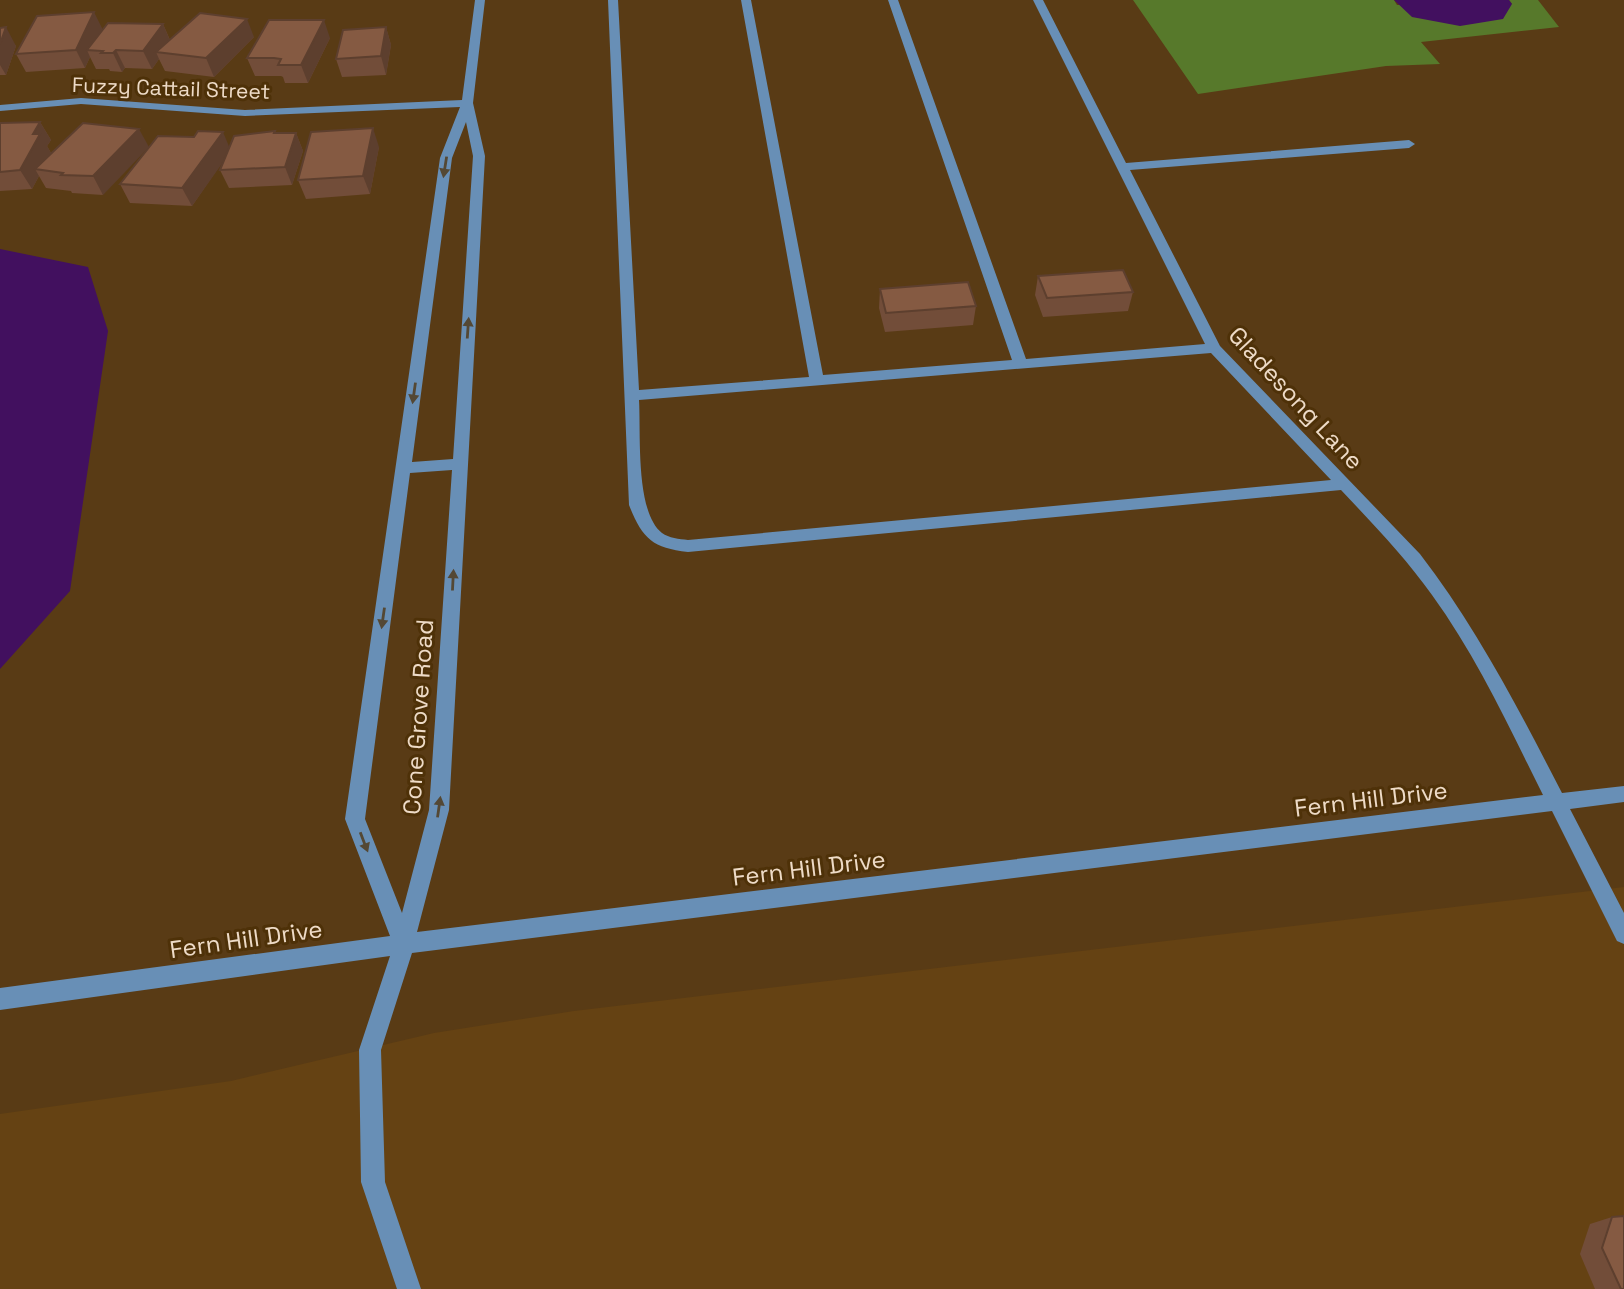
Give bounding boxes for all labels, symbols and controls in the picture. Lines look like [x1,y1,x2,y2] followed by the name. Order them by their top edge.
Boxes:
[71,71,271,105] street label: Fuzzy Cattail Street
[439,157,450,179] one-way arrow
[463,317,474,339] one-way arrow
[1222,320,1370,476] street label: Gladesong Lane
[408,382,419,404] one-way arrow
[448,569,459,591] one-way arrow
[377,607,388,629] one-way arrow
[396,618,440,816] street label: Cone Grove Road
[1293,774,1449,824] street label: Fern Hill Drive
[433,796,444,818] one-way arrow
[359,832,370,853] one-way arrow
[731,843,887,893] street label: Fern Hill Drive
[168,913,324,965] street label: Fern Hill Drive

